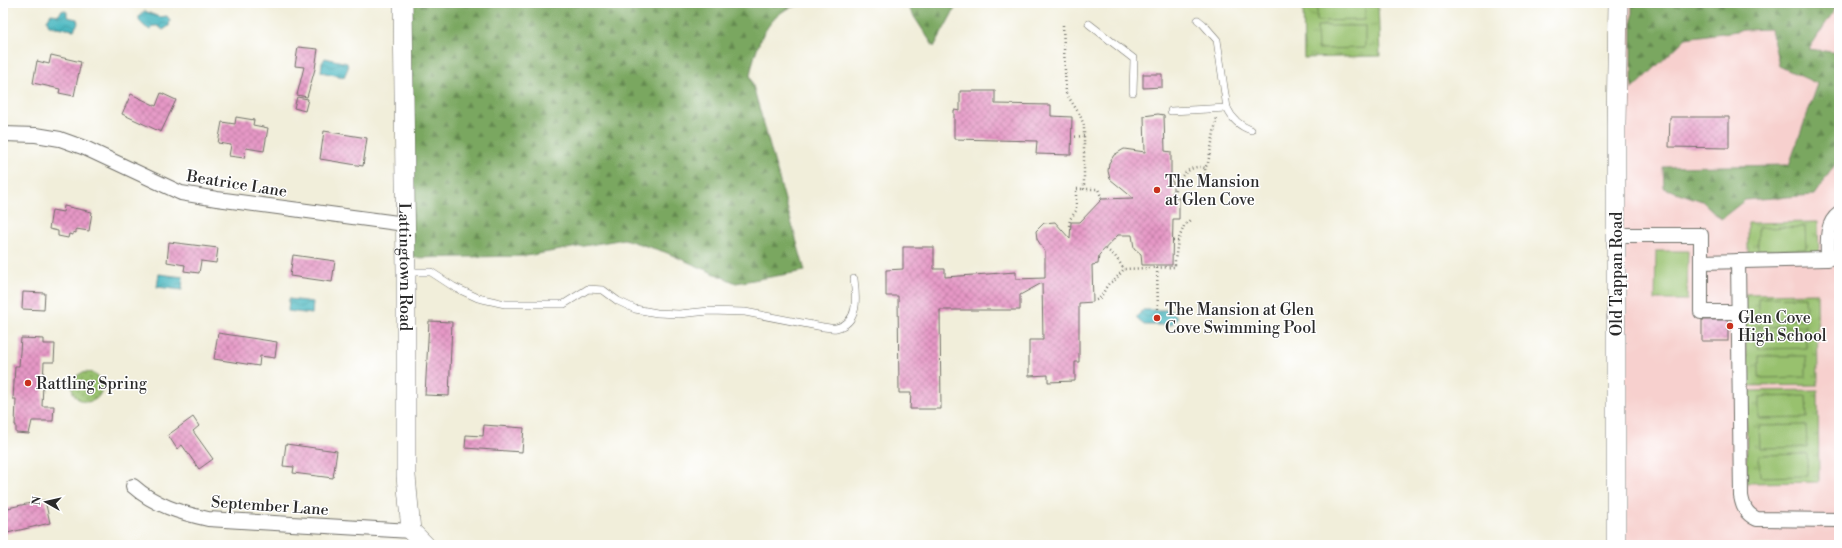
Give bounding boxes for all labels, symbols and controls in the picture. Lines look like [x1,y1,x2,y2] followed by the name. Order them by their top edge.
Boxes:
[184,166,288,202] street label: Beatrice Lane
[1165,172,1260,210] place label: The Mansion at Glen Cove
[1152,185,1162,195] marker: The Mansion at Glen Cove
[394,203,415,331] street label: Lattingtown Road
[1607,212,1627,336] street label: Old Tappan Road
[1165,300,1316,338] place label: The Mansion at Glen Cove Swimming Pool
[1738,308,1827,346] place label: Glen Cove High School
[1152,313,1162,323] marker: The Mansion at Glen Cove Swimming Pool
[1725,321,1735,331] marker: Glen Cove High School
[36,374,148,394] place label: Rattling Spring
[23,378,33,388] marker: Rattling Spring
[26,482,66,522] north arrow
[210,492,329,520] street label: September Lane
[30,495,45,506] text: N

